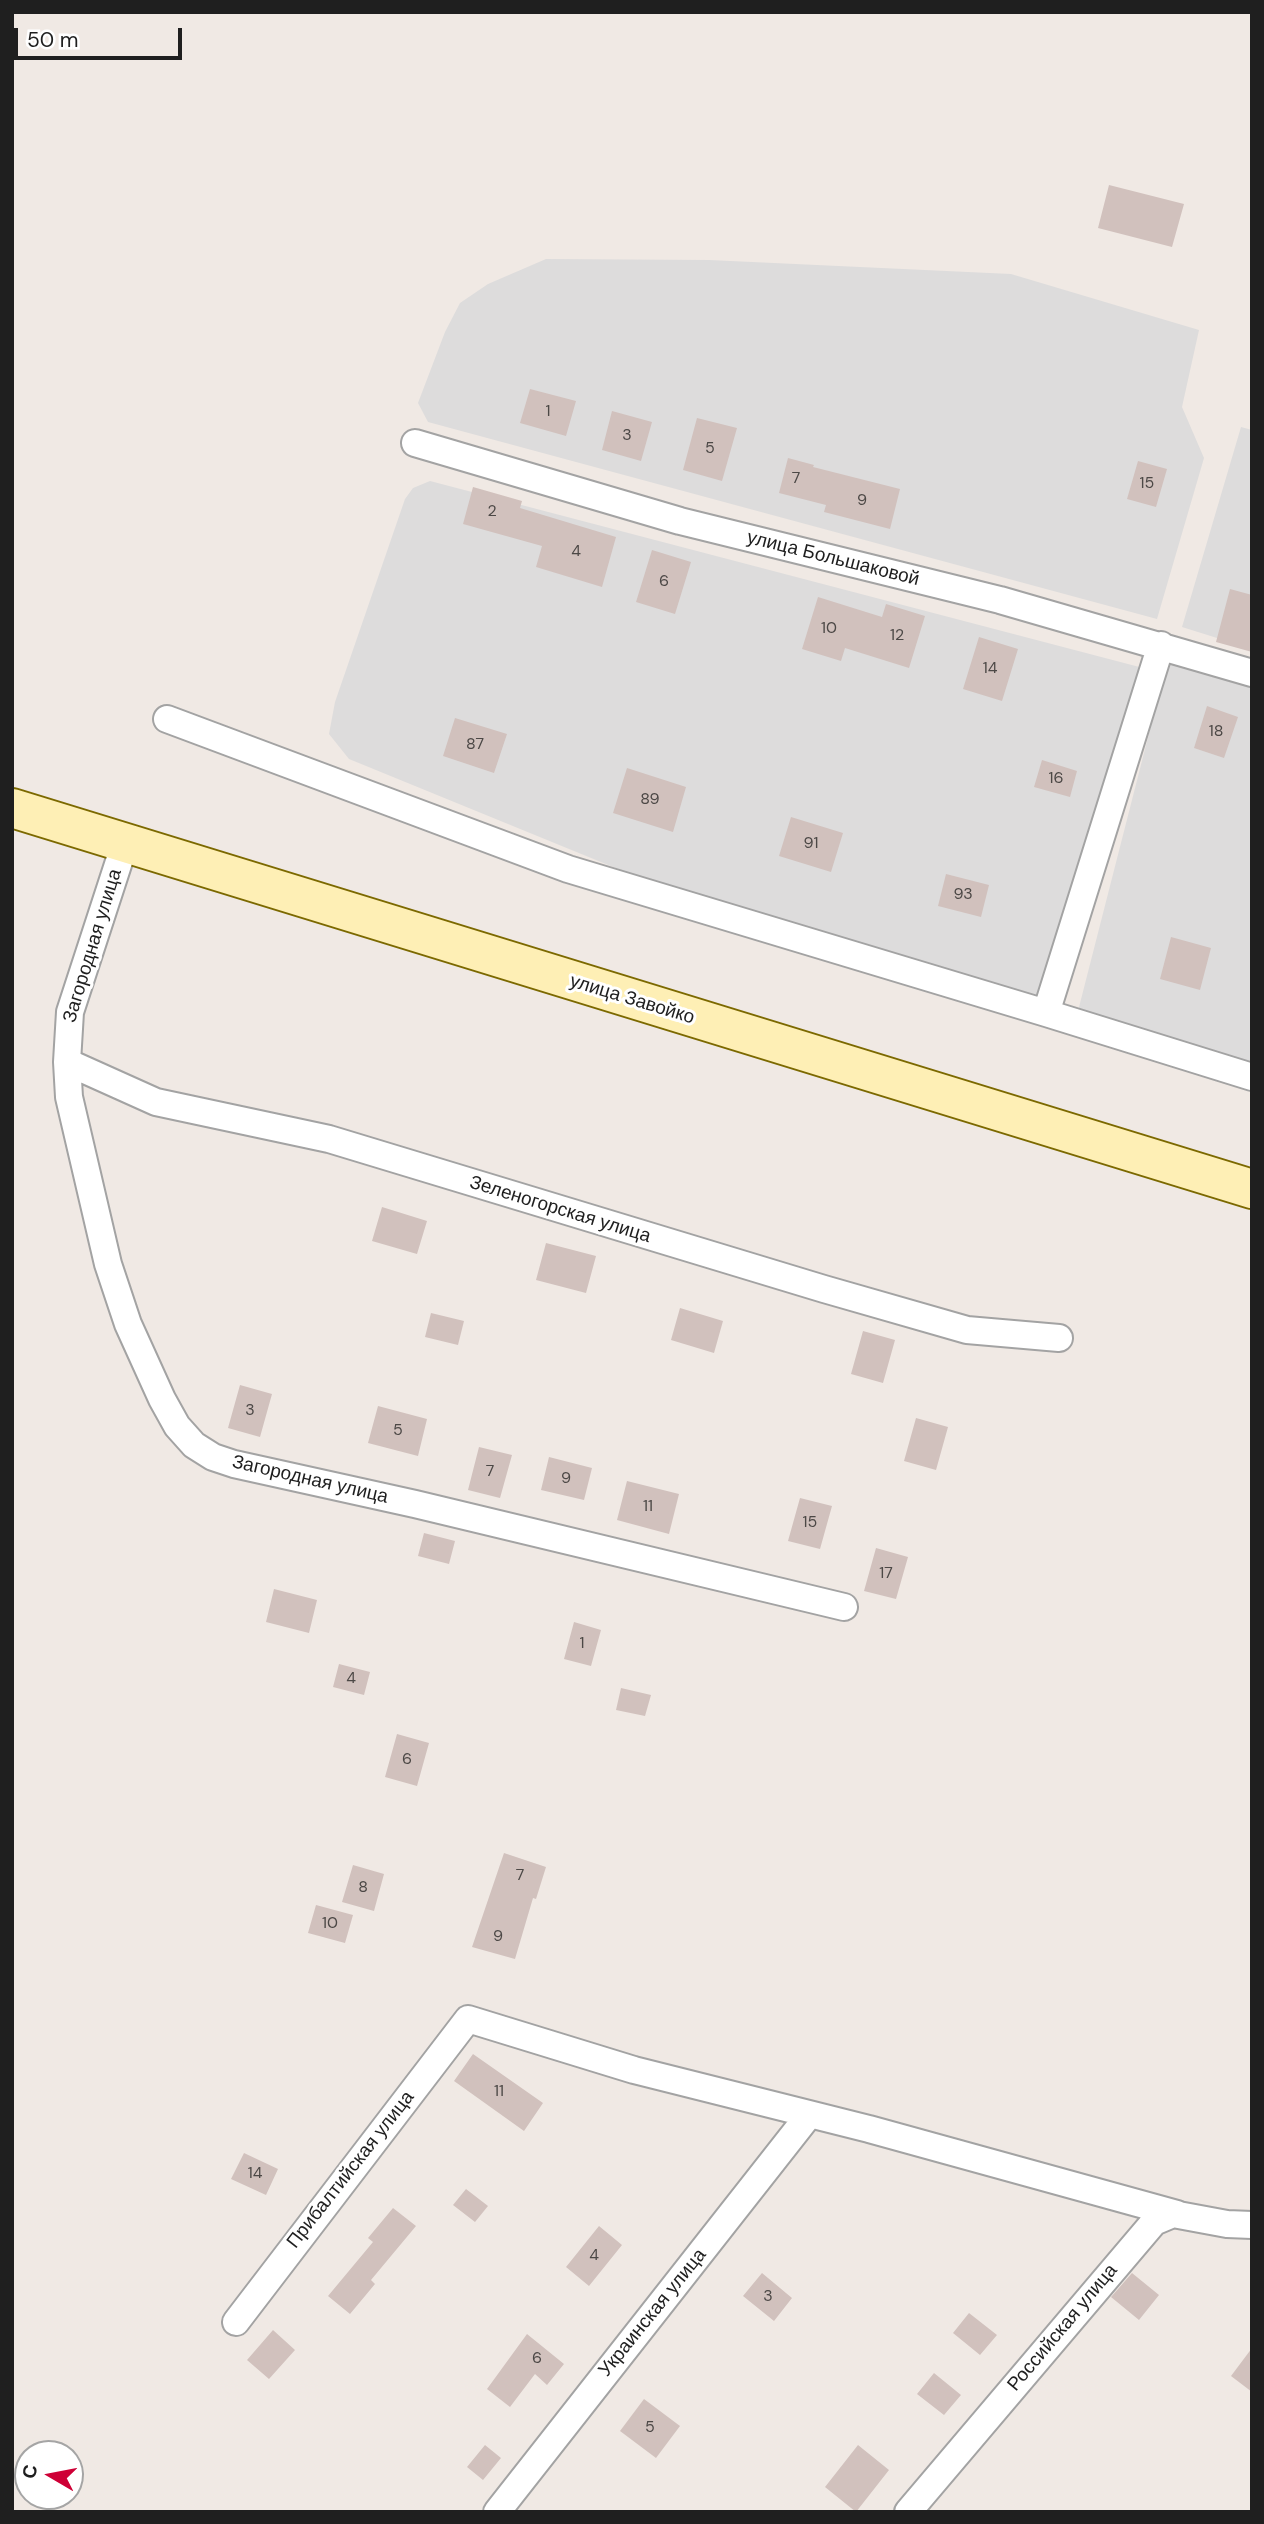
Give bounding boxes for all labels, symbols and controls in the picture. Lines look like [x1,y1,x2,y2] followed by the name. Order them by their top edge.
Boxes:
[18,14,186,58] scale bar
[27,26,78,54] text: 50 m
[546,402,550,422] house number: 1
[622,426,632,446] house number: 3
[705,439,715,459] house number: 5
[792,469,800,489] house number: 7
[1140,474,1154,494] house number: 15
[857,491,867,511] house number: 9
[487,502,497,522] house number: 2
[744,527,922,591] street label: улица Большаковой
[571,542,581,562] house number: 4
[659,572,669,592] house number: 6
[821,619,837,639] house number: 10
[890,626,904,646] house number: 12
[983,659,997,679] house number: 14
[1209,722,1223,742] house number: 18
[466,735,484,755] house number: 87
[1048,769,1064,789] house number: 16
[640,790,660,810] house number: 89
[804,834,818,854] house number: 91
[59,866,127,1026] street label: Загородная улица
[953,885,973,905] house number: 93
[567,970,697,1030] street label: улица Завойко
[467,1172,653,1248] street label: Зеленогорская улица
[245,1401,255,1421] house number: 3
[393,1421,403,1441] house number: 5
[230,1451,390,1509] street label: Загородная улица
[486,1462,494,1482] house number: 7
[561,1469,571,1489] house number: 9
[643,1497,653,1517] house number: 11
[803,1513,817,1533] house number: 15
[879,1564,893,1584] house number: 17
[580,1634,584,1654] house number: 1
[346,1669,356,1689] house number: 4
[402,1750,412,1770] house number: 6
[516,1866,524,1886] house number: 7
[358,1878,368,1898] house number: 8
[322,1914,338,1934] house number: 10
[493,1927,503,1947] house number: 9
[494,2082,504,2102] house number: 11
[283,2087,419,2253] street label: Прибалтийская улица
[248,2164,262,2184] house number: 14
[594,2244,712,2382] street label: Украинская улица
[589,2246,599,2266] house number: 4
[1003,2260,1123,2396] street label: Российская улица
[763,2287,773,2307] house number: 3
[532,2349,542,2369] house number: 6
[645,2418,655,2438] house number: 5
[14,2440,84,2510] north arrow
[16,2463,43,2481] text: С

